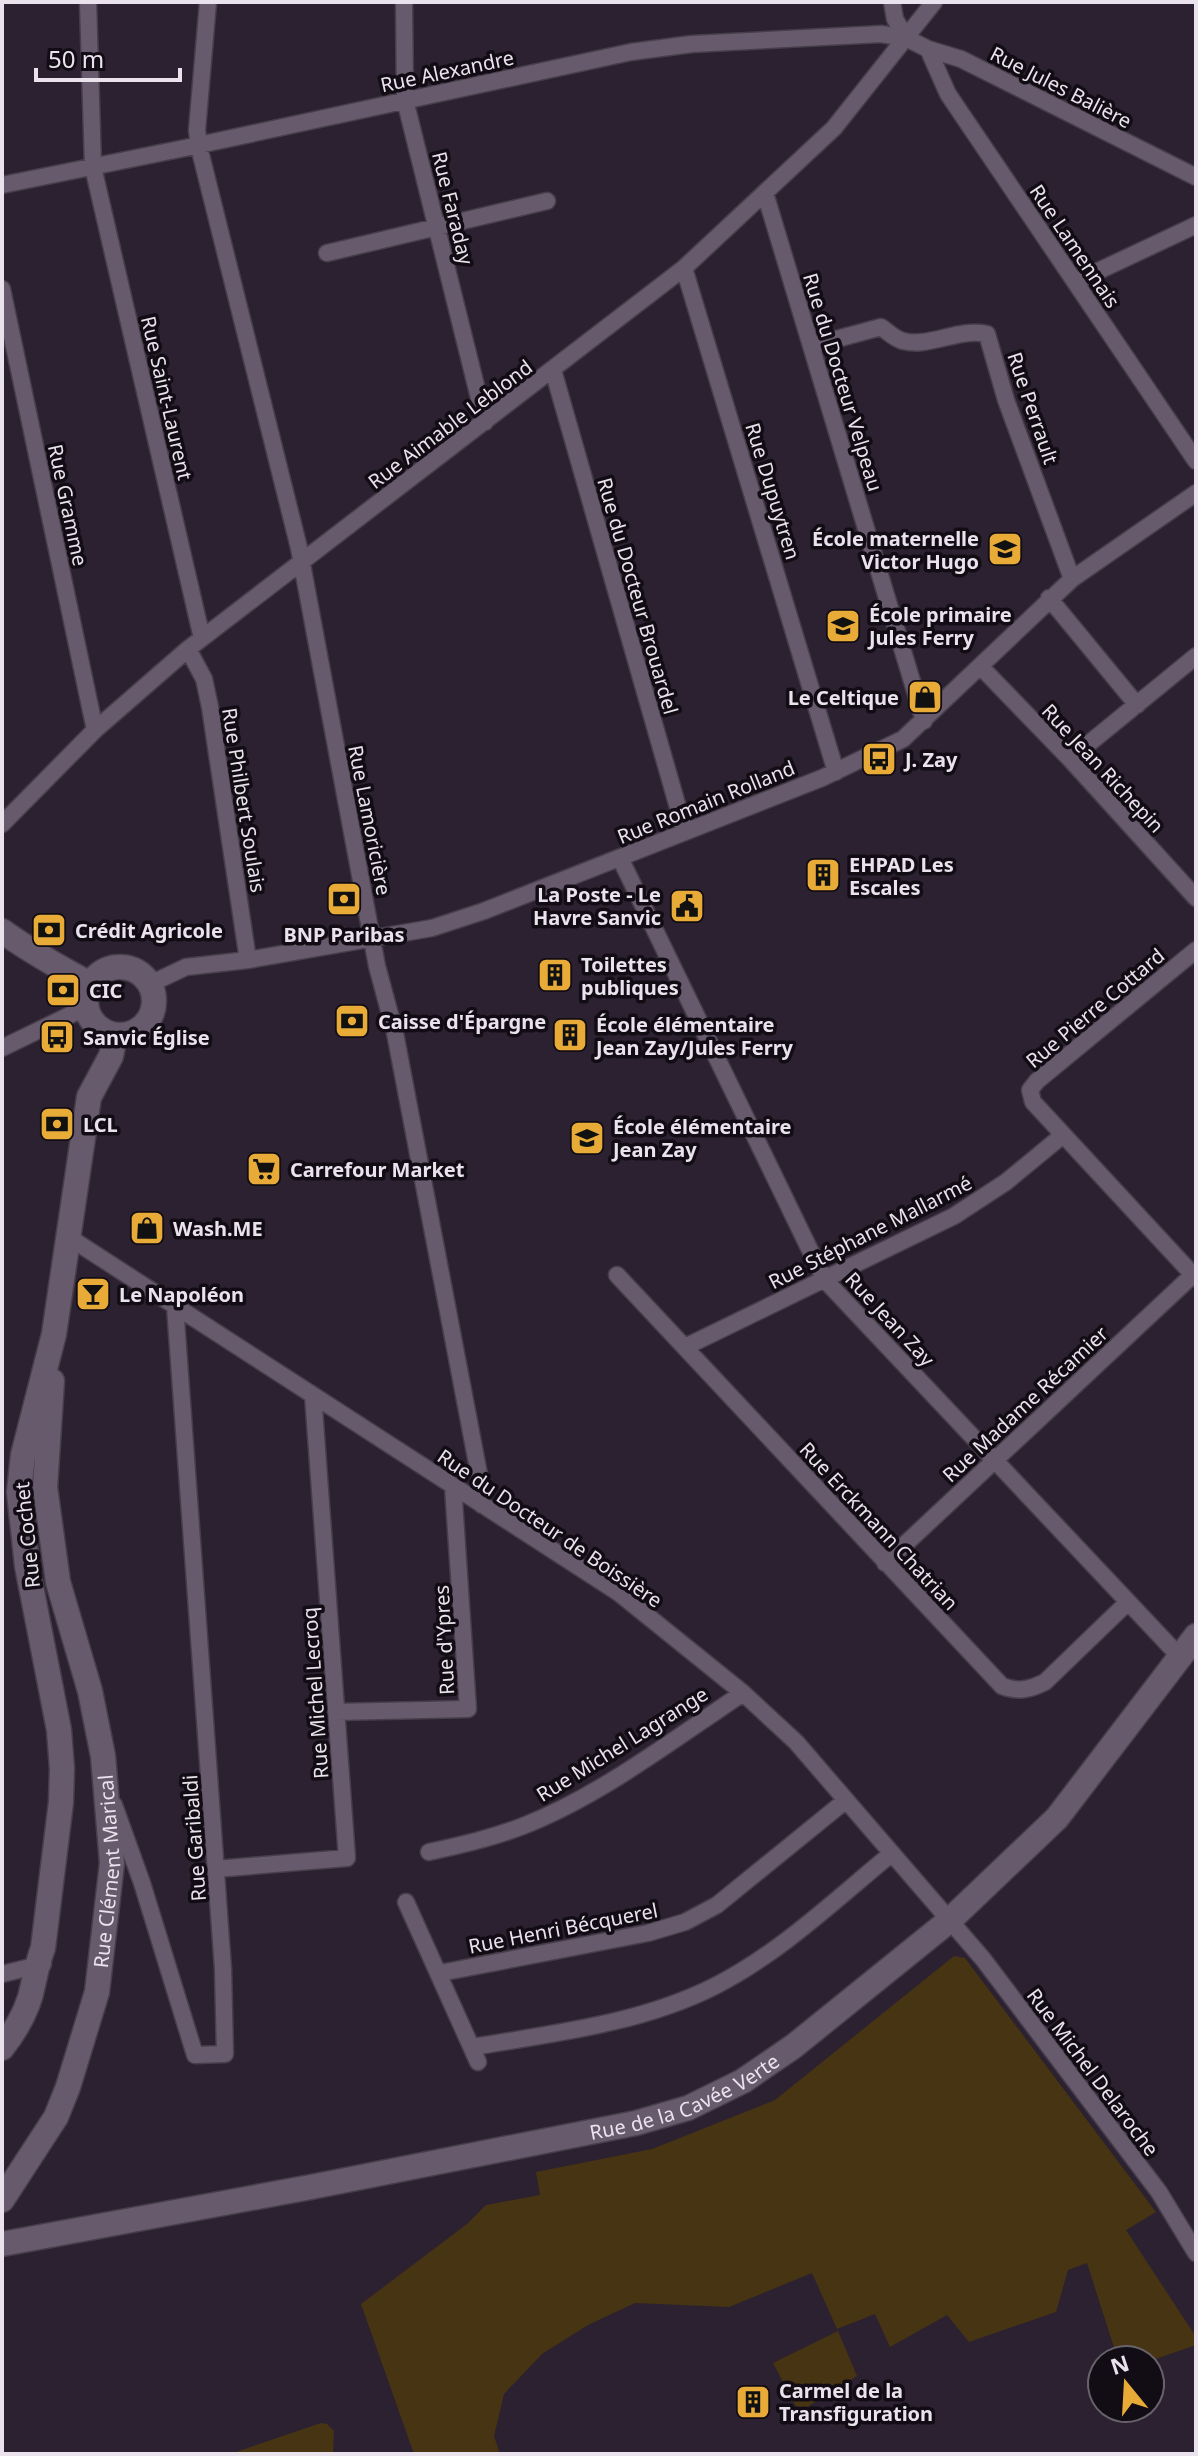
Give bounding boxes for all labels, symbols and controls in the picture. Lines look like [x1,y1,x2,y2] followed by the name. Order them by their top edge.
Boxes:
[36,32,180,82] scale bar
[986,40,1136,134] street label: Rue Jules Balière
[48,42,104,75] text: 50 m
[378,44,516,98] street label: Rue Alexandre
[426,149,480,268] street label: Rue Faraday
[1024,179,1126,313] street label: Rue Lamennais
[797,270,889,494] street label: Rue du Docteur Velpeau
[135,313,199,483] street label: Rue Saint-Laurent
[1001,348,1065,468] street label: Rue Perrault
[362,353,538,495] street label: Rue Aimable Leblond
[739,419,807,563] street label: Rue Dupuytren
[42,442,94,568] street label: Rue Gramme
[591,475,685,717] street label: Rue du Docteur Brouardel
[812,525,979,575] place label: École maternelle Victor Hugo
[986,530,1024,568] school or university icon: École maternelle Victor Hugo
[867,601,1012,651] place label: École primaire Jules Ferry
[824,607,862,645] school or university icon: École primaire Jules Ferry
[906,678,944,716] shop icon: Le Celtique
[788,684,899,711] place label: Le Celtique
[1036,698,1170,838] street label: Rue Jean Richepin
[216,706,272,894] street label: Rue Philbert Soulais
[860,740,898,778] bus stop icon: J. Zay
[342,743,398,897] street label: Rue Lamoricière
[903,746,958,773] place label: J. Zay
[613,754,799,850] street label: Rue Romain Rolland
[849,851,954,901] place label: EHPAD Les Escales
[804,856,842,894] building icon: EHPAD Les Escales
[325,880,363,918] bank icon: BNP Paribas
[533,881,661,931] place label: La Poste - Le Havre Sanvic
[668,887,706,925] public building icon: La Poste - Le Havre Sanvic
[30,911,68,949] bank icon: Crédit Agricole
[75,917,223,944] place label: Crédit Agricole
[283,921,405,948] place label: BNP Paribas
[1020,942,1170,1074] street label: Rue Pierre Cottard
[581,951,679,1001] place label: Toilettes publiques
[536,956,574,994] building icon: Toilettes publiques
[44,971,82,1009] bank icon: CIC
[89,977,123,1004] place label: CIC
[333,1002,371,1040] bank icon: Caisse d'Épargne
[378,1008,546,1035] place label: Caisse d'Épargne
[594,1011,794,1061] place label: École élémentaire Jean Zay/Jules Ferry
[551,1016,589,1054] building icon: École élémentaire Jean Zay/Jules Ferry
[38,1018,76,1056] bus stop icon: Sanvic Église
[83,1024,210,1051] place label: Sanvic Église
[38,1105,76,1143] bank icon: LCL
[83,1111,118,1138] place label: LCL
[611,1113,792,1163] place label: École élémentaire Jean Zay
[568,1119,606,1157] school or university icon: École élémentaire Jean Zay
[245,1150,283,1188] supermarket icon: Carrefour Market
[290,1156,465,1183] place label: Carrefour Market
[764,1169,976,1295] street label: Rue Stéphane Mallarmé
[128,1209,166,1247] shop icon: Wash.ME
[173,1215,263,1242] place label: Wash.ME
[839,1266,941,1373] street label: Rue Jean Zay
[74,1275,112,1313] bar icon: Le Napoléon
[119,1281,244,1308] place label: Le Napoléon
[936,1320,1114,1488] street label: Rue Madame Récamier
[794,1436,964,1616] street label: Rue Erckmann Chatrian
[432,1443,668,1613] street label: Rue du Docteur de Boissière
[8,1481,46,1589] street label: Rue Cochet
[428,1584,460,1696] street label: Rue d'Ypres
[296,1606,334,1780] street label: Rue Michel Lecroq
[531,1680,713,1808] street label: Rue Michel Lagrange
[86,1774,126,1969] street label: Rue Clément Marical
[176,1774,212,1902] street label: Rue Garibaldi
[466,1896,660,1960] street label: Rue Henri Bécquerel
[1021,1983,1165,2161] street label: Rue Michel Delaroche
[587,2047,784,2145] street label: Rue de la Cavée Verte
[1086,2344,1166,2424] north arrow
[1106,2347,1133,2381] text: N
[779,2377,933,2427] place label: Carmel de la Transfiguration
[734,2383,772,2421] building icon: Carmel de la Transfiguration

